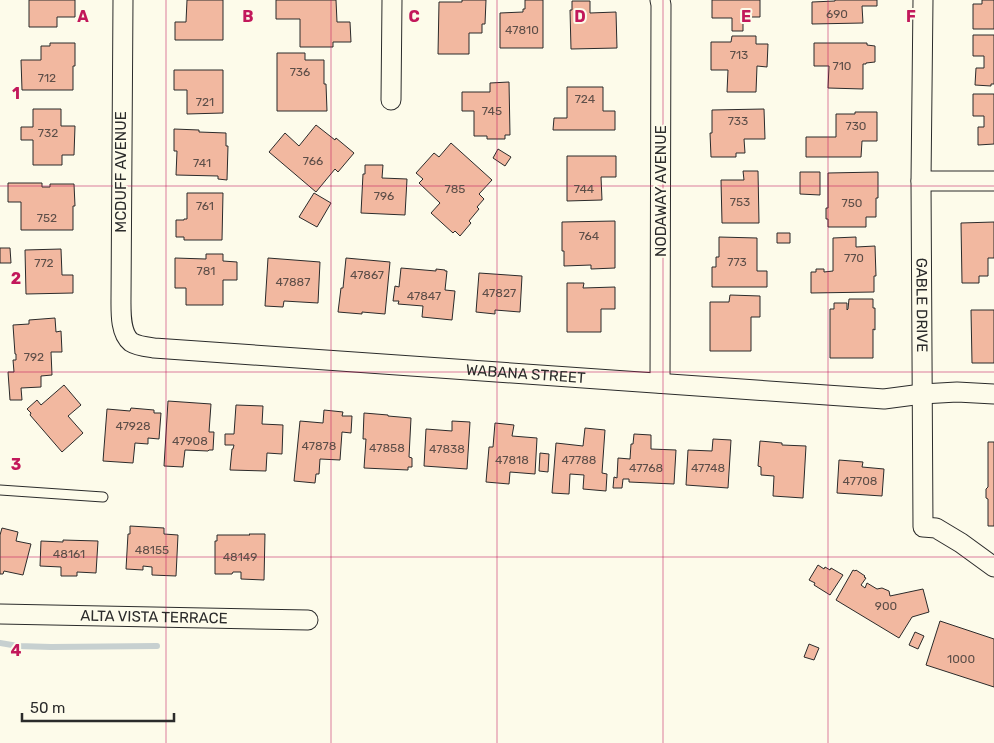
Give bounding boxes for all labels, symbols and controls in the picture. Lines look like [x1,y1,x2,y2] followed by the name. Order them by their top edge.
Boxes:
[77,7,89,26] text: A
[242,7,254,26] text: B
[408,7,420,26] text: C
[574,7,586,26] text: D
[741,7,751,26] text: E
[826,7,848,21] house number: 690
[906,7,916,26] text: F
[505,23,539,37] house number: 47810
[730,48,748,62] house number: 713
[833,59,851,73] house number: 710
[290,65,310,79] house number: 736
[38,71,56,85] house number: 712
[12,84,20,103] text: 1
[575,92,596,106] house number: 724
[196,95,214,109] house number: 721
[482,104,502,118] house number: 745
[112,111,130,233] street label: MCDUFF AVENUE
[728,114,748,128] house number: 733
[846,119,867,133] house number: 730
[652,125,670,257] street label: NODAWAY AVENUE
[38,126,58,140] house number: 732
[303,154,323,168] house number: 766
[193,156,211,170] house number: 741
[445,182,465,196] house number: 785
[574,182,595,196] house number: 744
[374,189,394,203] house number: 796
[730,195,750,209] house number: 753
[842,196,862,210] house number: 750
[196,199,214,213] house number: 761
[37,211,57,225] house number: 752
[579,229,600,243] house number: 764
[844,251,864,265] house number: 770
[727,255,747,269] house number: 773
[34,256,54,270] house number: 772
[912,258,931,352] street label: GABLE DRIVE
[197,264,215,278] house number: 781
[350,268,384,282] house number: 47867
[11,269,21,288] text: 2
[276,275,310,289] house number: 47887
[482,286,516,300] house number: 47827
[407,289,441,303] house number: 47847
[24,350,44,364] house number: 792
[465,361,586,387] street label: WABANA STREET
[115,419,151,433] house number: 47928
[172,434,208,448] house number: 47908
[302,439,336,453] house number: 47878
[369,441,405,455] house number: 47858
[429,442,465,456] house number: 47838
[495,453,529,467] house number: 47818
[562,453,596,467] house number: 47788
[11,455,21,474] text: 3
[629,461,663,475] house number: 47768
[691,461,725,475] house number: 47748
[843,474,877,488] house number: 47708
[135,543,169,557] house number: 48155
[53,547,85,561] house number: 48161
[223,550,257,564] house number: 48149
[875,599,897,613] house number: 900
[80,607,228,627] street label: ALTA VISTA TERRACE
[11,641,22,660] text: 4
[947,652,975,666] house number: 1000
[22,690,175,722] scale bar
[30,699,65,717] text: 50 m

